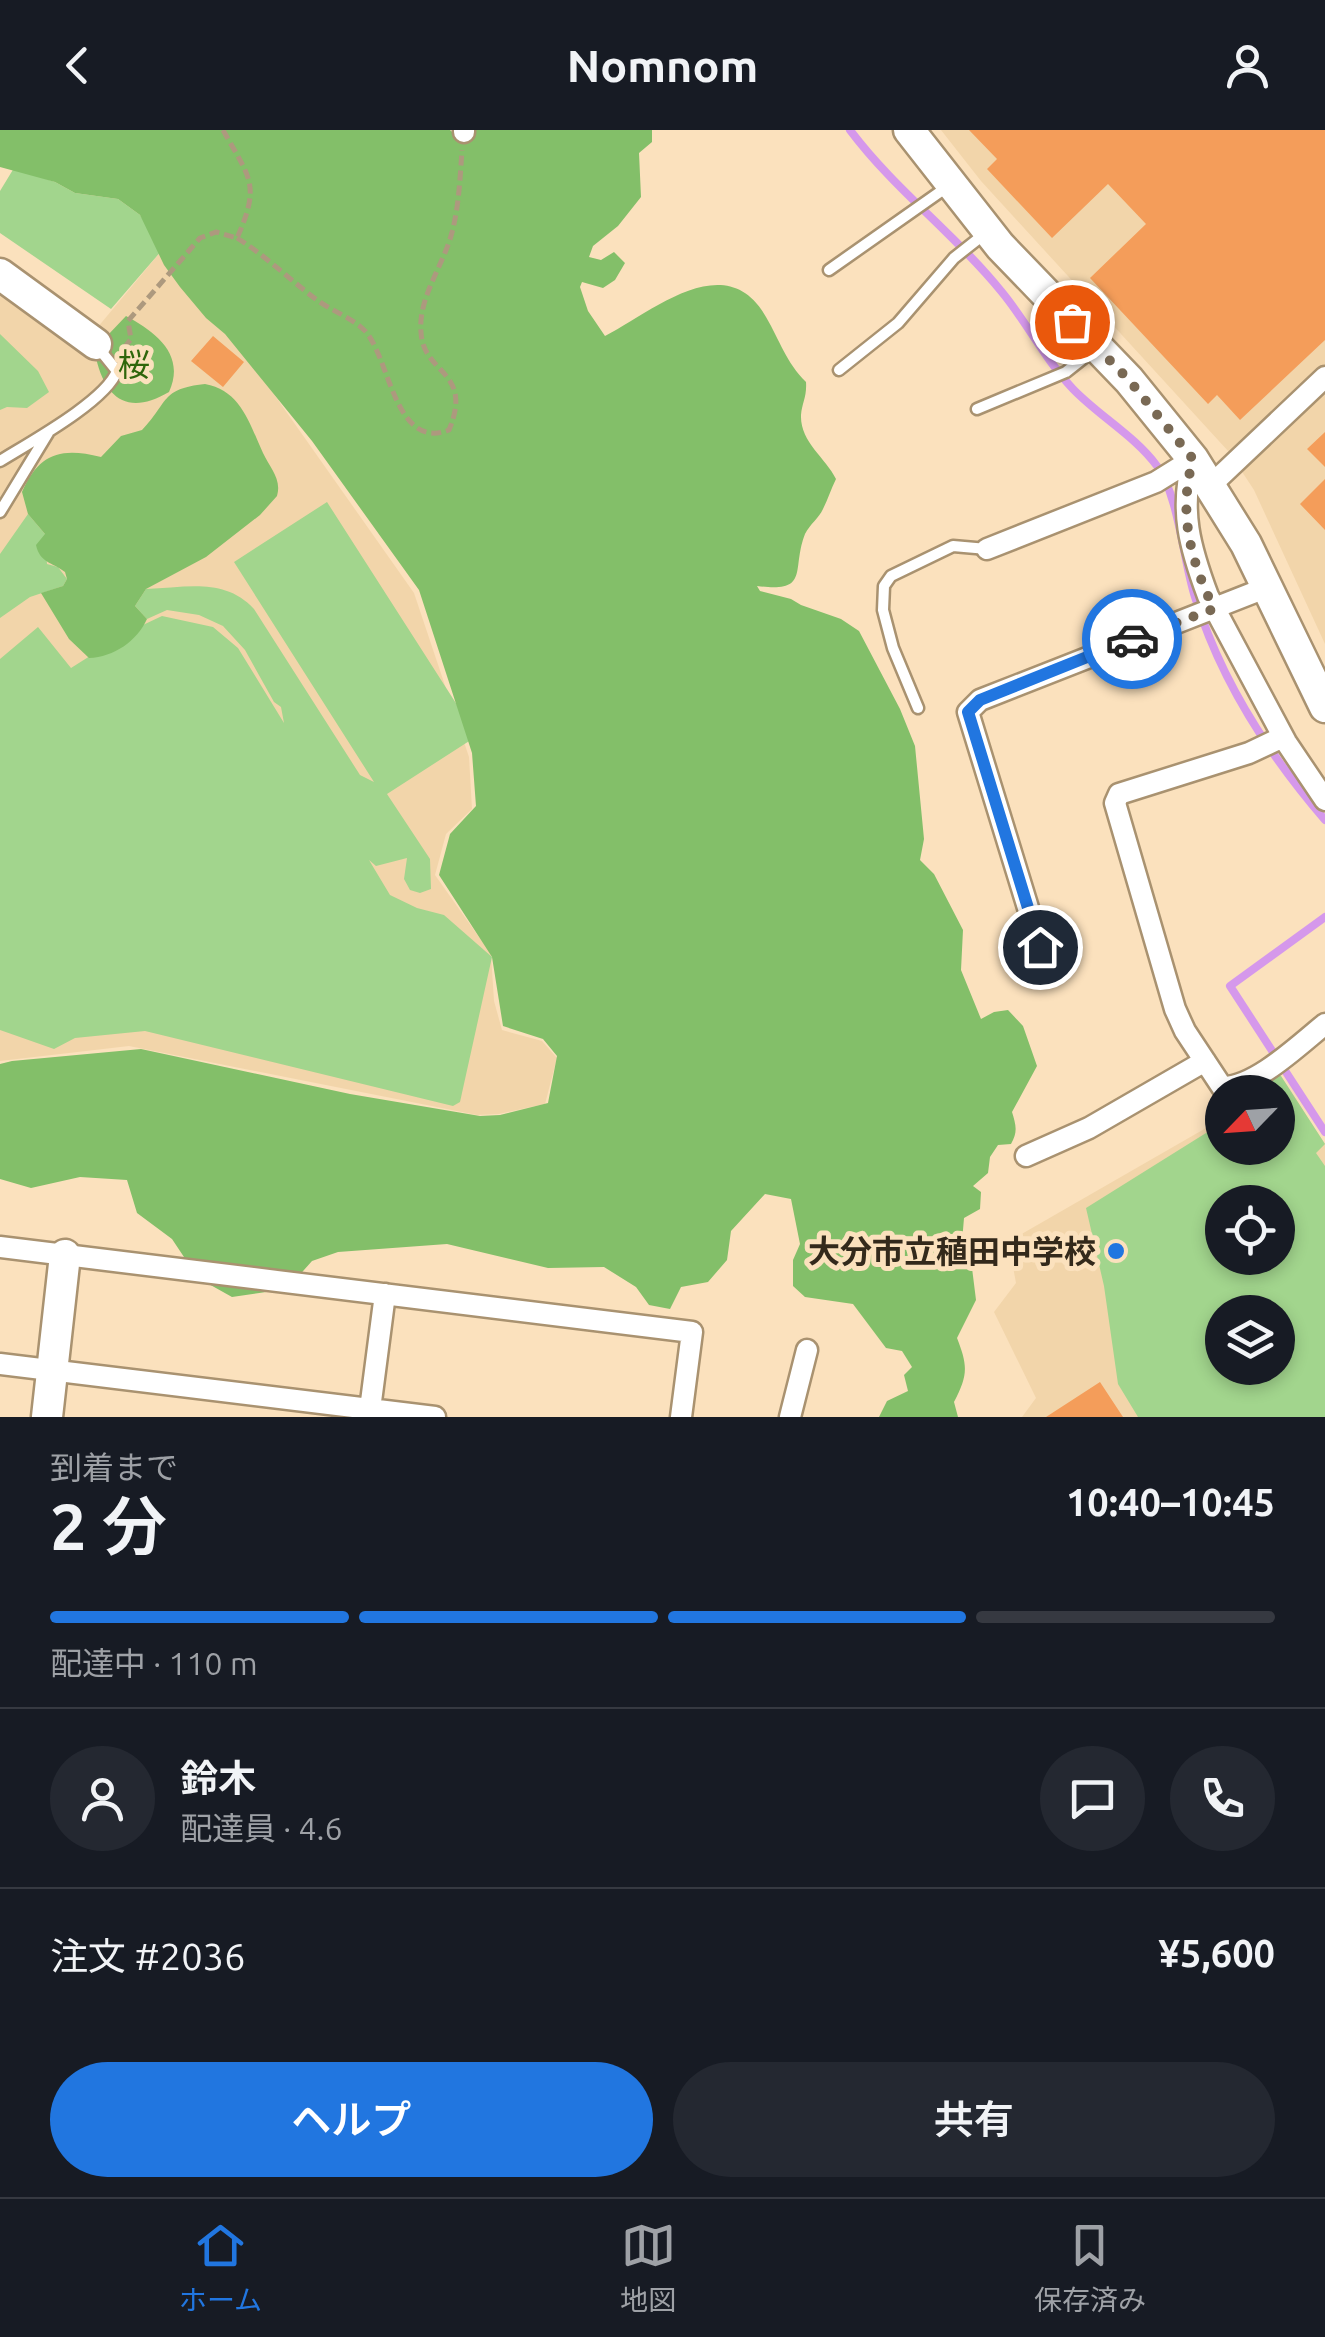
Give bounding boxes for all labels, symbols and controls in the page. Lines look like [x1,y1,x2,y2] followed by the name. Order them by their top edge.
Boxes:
[50,38,105,93] icon: back
[1220,38,1275,93] icon: person
[567,40,758,91] text: Nomnom
[1030,280,1115,365] pin
[1045,295,1100,350] icon: bag
[118,346,150,382] park label: 桜
[1082,589,1182,689] courier
[1105,612,1160,667] icon: car
[998,905,1083,990] pin
[1013,920,1068,975] icon: home
[1205,1075,1295,1165] north arrow
[1205,1075,1295,1385] map controls
[1205,1185,1295,1275] button: locate
[808,1233,1096,1269] place label: 大分市立稙田中学校
[1105,1240,1127,1262] marker: 大分市立稙田中学校
[1205,1295,1295,1385] button: layers
[50,1449,178,1485] text: 到着まで
[1066,1481,1275,1523] text: 10:40–10:45
[50,1489,167,1562] text: 2 分
[50,1645,258,1681] text: 配達中 · 110 m
[50,1746,155,1851] button: person
[1040,1746,1145,1851] button: chat
[1170,1746,1275,1851] button: phone
[180,1757,256,1799] text: 鈴木
[180,1810,343,1846] text: 配達員 · 4.6
[1158,1932,1275,1974] text: ¥5,600
[50,1935,245,1977] text: 注文 #2036
[50,2062,653,2177] button: ヘルプ
[673,2062,1275,2177] button: 共有
[179,2218,262,2318] tab: ホーム
[620,2218,676,2318] tab: 地図
[1034,2218,1146,2318] tab: 保存済み

